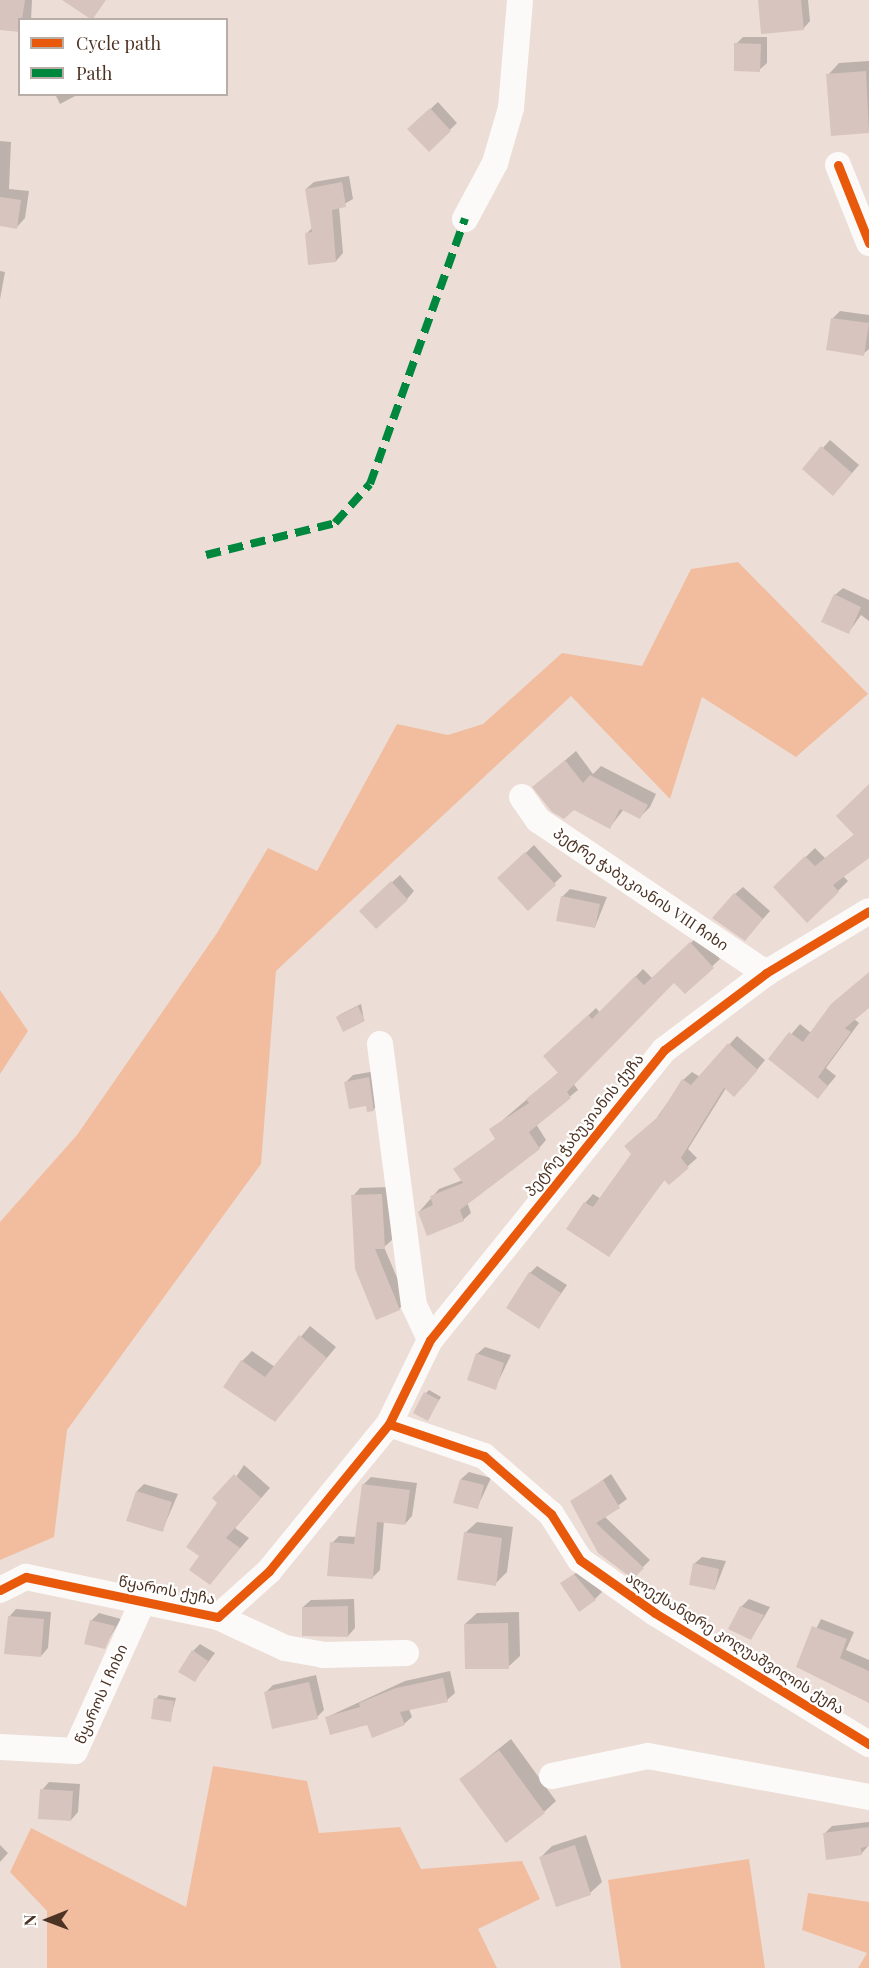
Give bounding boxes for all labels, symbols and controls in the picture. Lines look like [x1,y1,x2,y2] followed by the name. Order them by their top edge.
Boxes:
[18,18,228,96] legend
[76,31,161,55] text: Cycle path
[76,61,112,85] text: Path
[550,824,732,954] street label: პეტრე ჭაბუკიანის VIII ჩიხი
[521,1050,647,1200] street label: პეტრე ჭაბუკიანის ქუჩა
[622,1568,848,1718] street label: ალექსანდრე კოღუაშვილის ქუჩა
[117,1572,217,1608] street label: წყაროს ქუჩა
[71,1641,131,1747] street label: წყაროს I ჩიხი
[18,1890,78,1950] north arrow
[19,1914,40,1926] text: N

